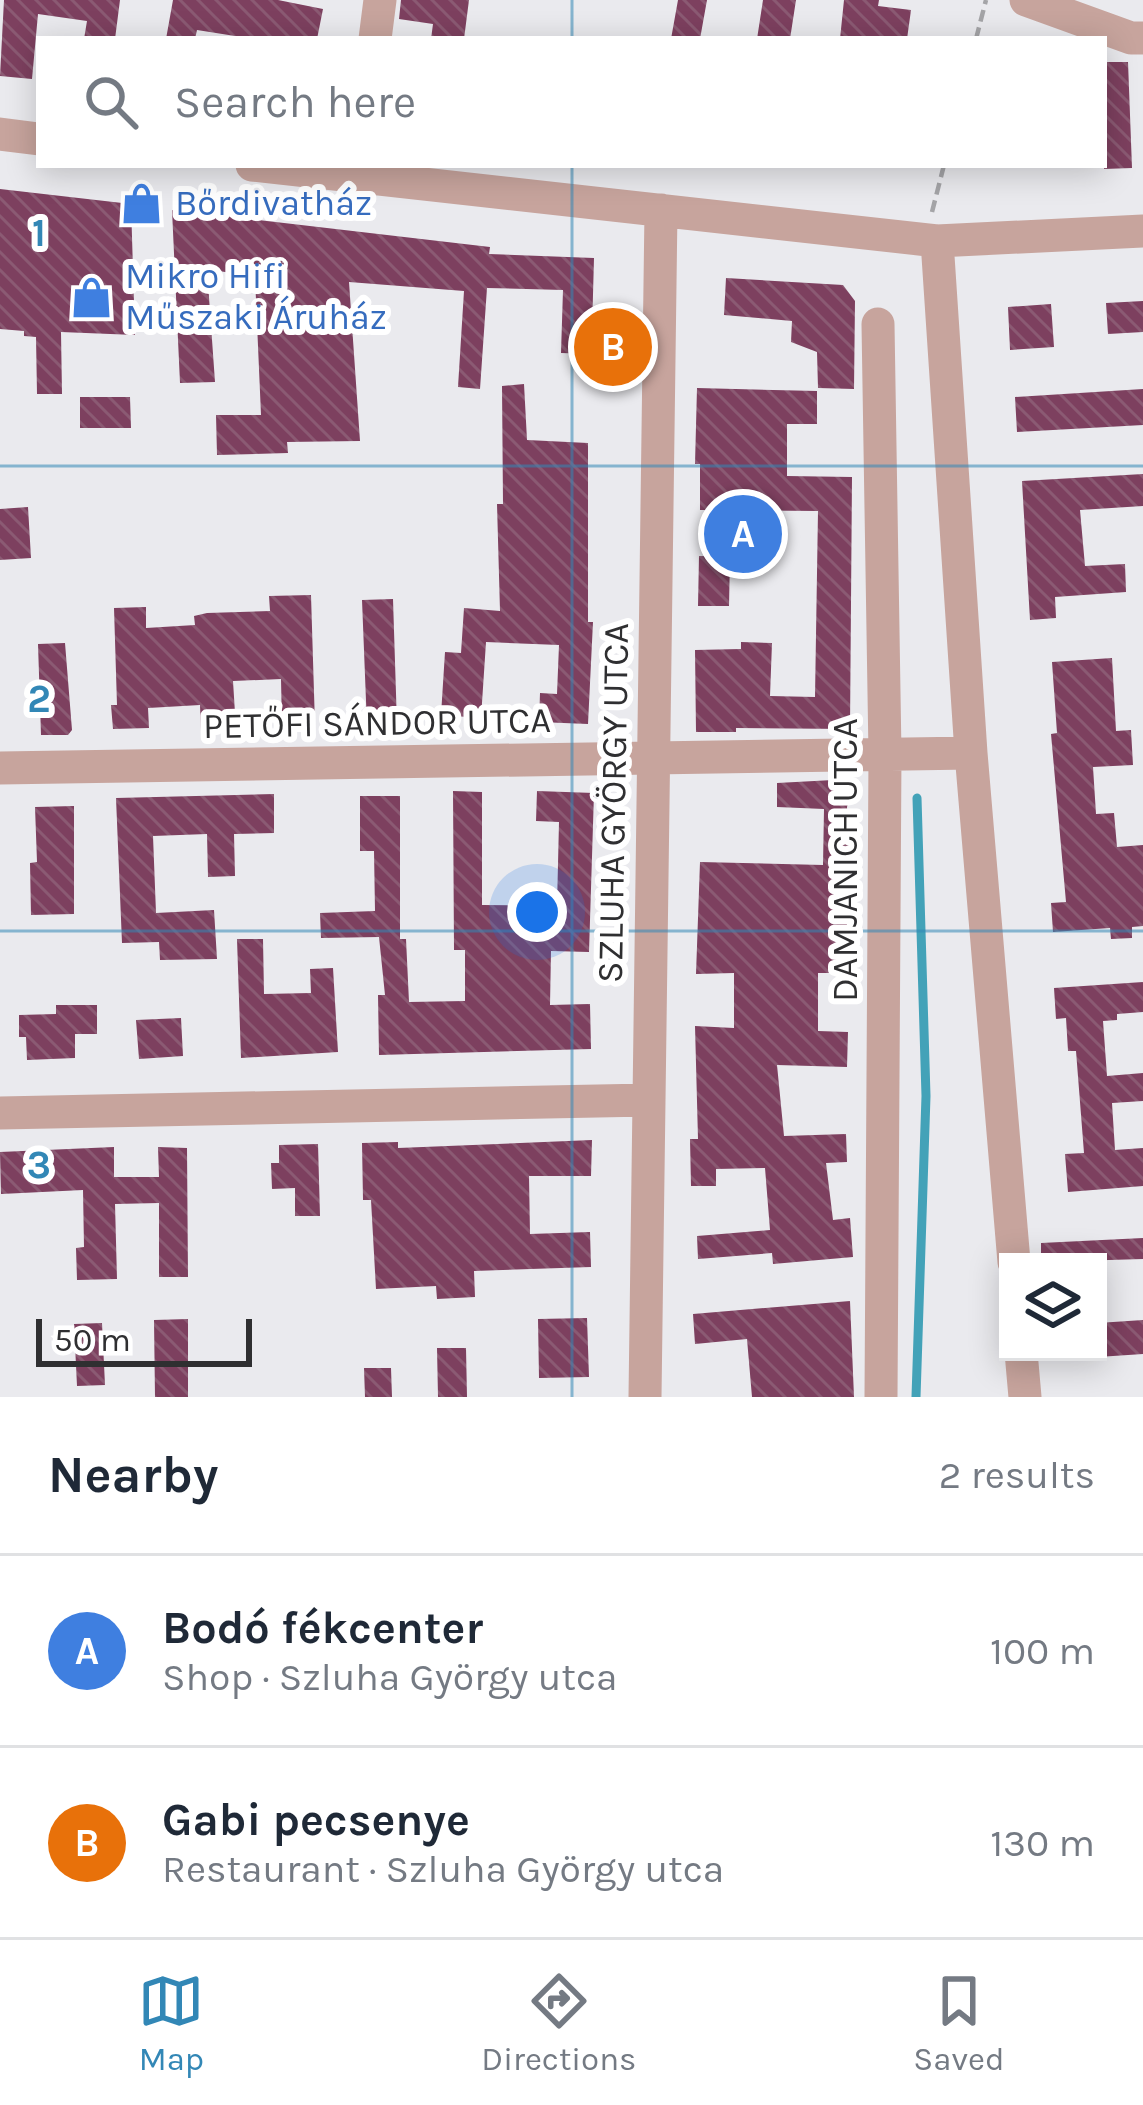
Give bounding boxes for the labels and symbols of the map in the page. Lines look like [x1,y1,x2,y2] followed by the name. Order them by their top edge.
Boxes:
[118,180,164,226] shop icon: Bőrdivatház
[175,182,372,224] place label: Bőrdivatház
[32,210,46,256] text: 1
[125,255,387,338] place label: Mikro Hifi Műszaki Áruház
[68,274,114,320] shop icon: Mikro Hifi Műszaki Áruház
[574,302,652,392] pin: B
[704,489,782,579] pin: A
[589,623,637,983] street label: SZLUHA GYÖRGY UTCA
[27,676,51,722] text: 2
[203,698,551,747] street label: PETŐFI SÁNDOR UTCA
[824,718,866,1002] street label: DAMJANICH UTCA
[507,882,567,942] your location
[27,1142,51,1188] text: 3
[36,1313,252,1366] scale bar

